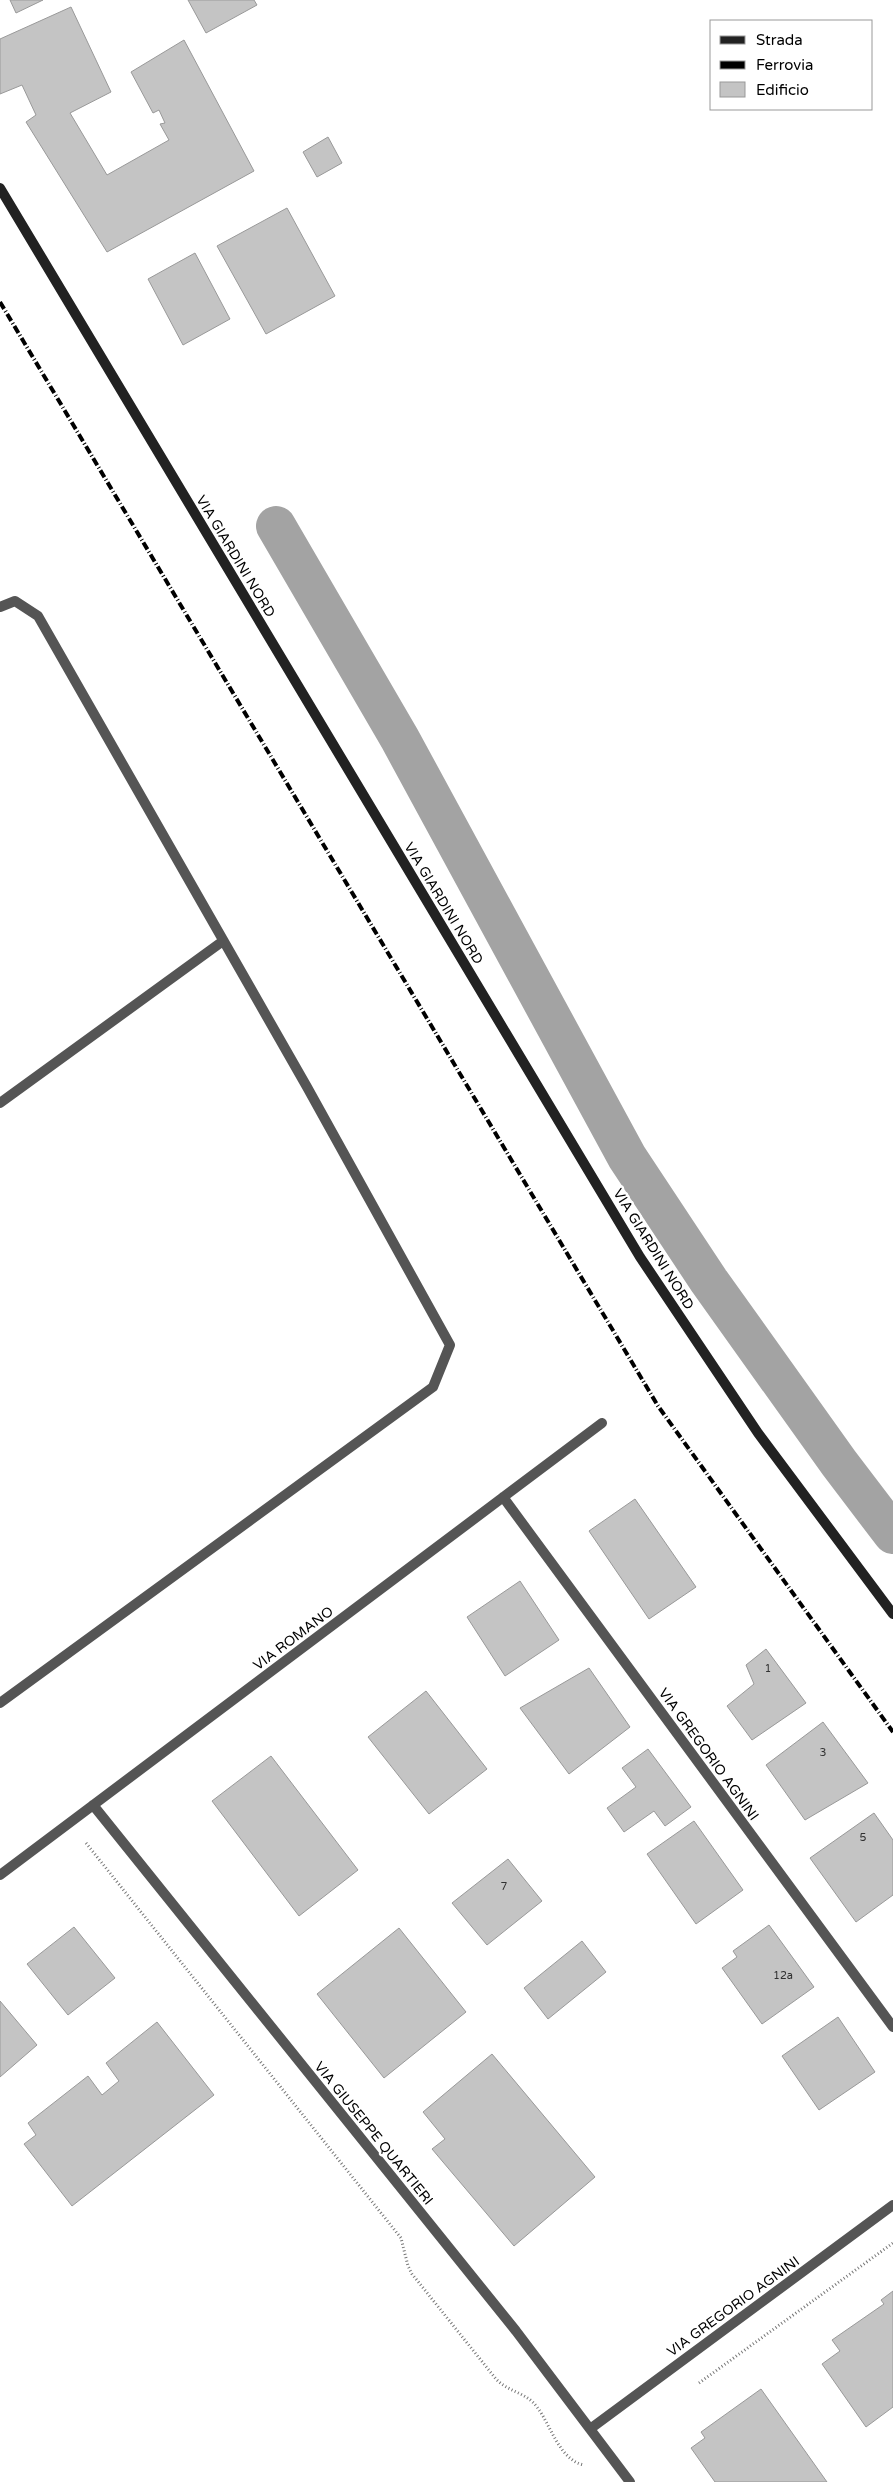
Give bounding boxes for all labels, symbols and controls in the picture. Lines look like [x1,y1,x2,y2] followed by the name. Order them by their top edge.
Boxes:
[710,20,873,110] legend
[756,31,803,49] text: Strada
[756,56,813,74] text: Ferrovia
[756,81,809,99] text: Edificio
[192,492,279,620] street label: VIA GIARDINI NORD
[400,839,487,967] street label: VIA GIARDINI NORD
[609,1186,698,1313] street label: VIA GIARDINI NORD
[250,1603,337,1674] street label: VIA ROMANO
[765,1662,771,1675] house number: 1
[655,1685,762,1824] street label: VIA GREGORIO AGNINI
[820,1746,827,1759] house number: 3
[860,1831,867,1844] house number: 5
[501,1880,508,1893] house number: 7
[773,1969,793,1982] house number: 12a
[311,2058,437,2208] street label: VIA GIUSEPPE QUARTIERI
[664,2253,803,2360] street label: VIA GREGORIO AGNINI

